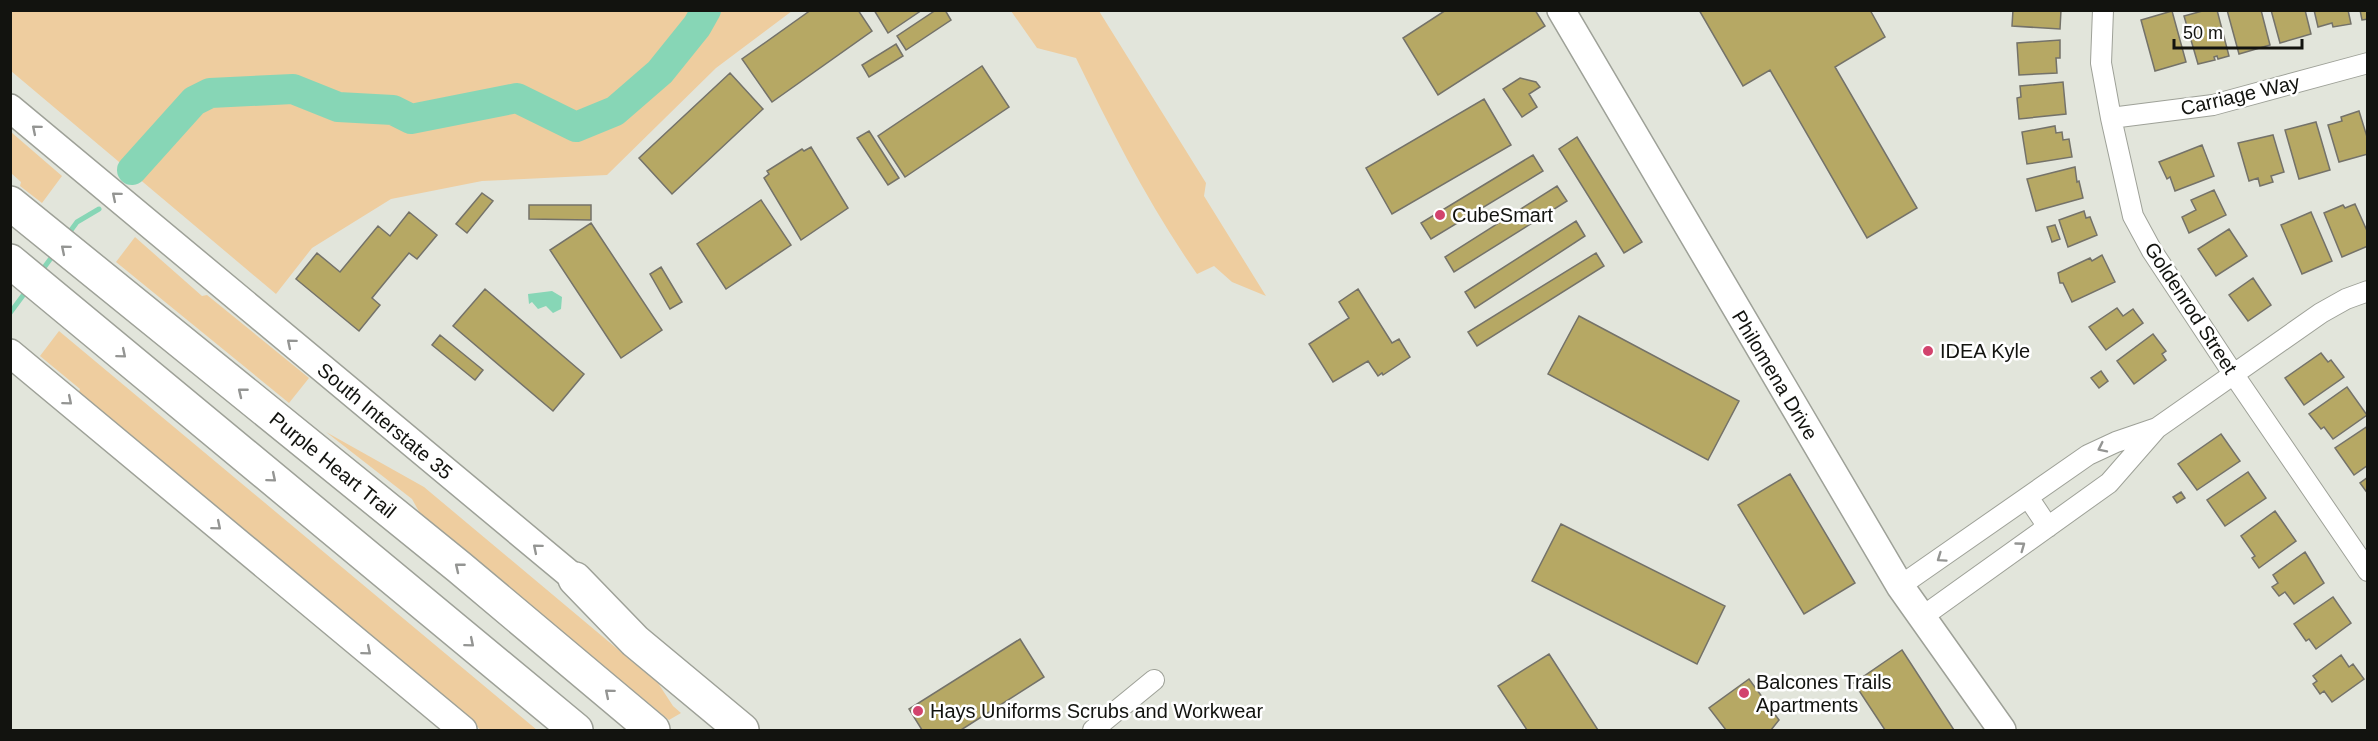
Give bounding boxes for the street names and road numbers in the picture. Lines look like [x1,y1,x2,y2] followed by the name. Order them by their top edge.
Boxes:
[2178,71,2302,119] street label: Carriage Way
[2140,238,2242,378] street label: Goldenrod Street
[1728,306,1822,444] street label: Philomena Drive
[313,358,457,484] street label: South Interstate 35
[266,407,400,523] street label: Purple Heart Trail

